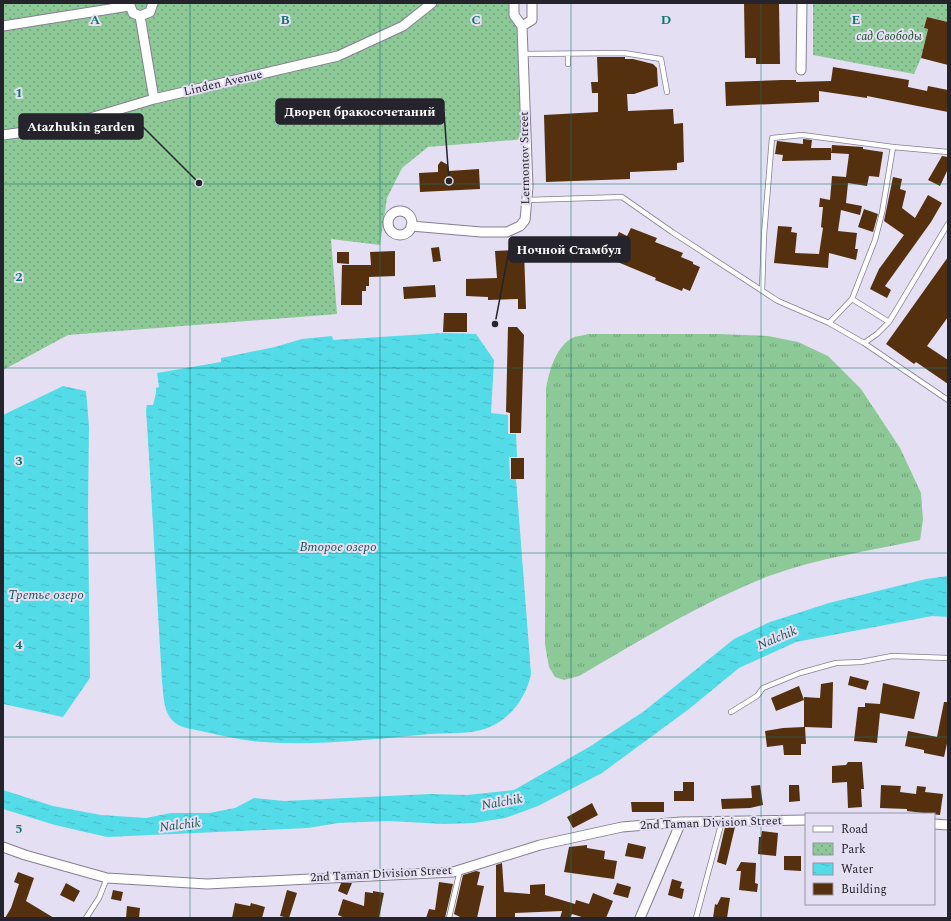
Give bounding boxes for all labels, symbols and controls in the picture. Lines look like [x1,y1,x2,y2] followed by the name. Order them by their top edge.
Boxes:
[90,10,100,30] text: A
[280,10,290,30] text: B
[471,10,481,30] text: C
[661,10,671,30] text: D
[852,10,861,30] text: E
[856,27,922,46] park label: сад Свободы
[182,65,265,101] street label: Linden Avenue
[15,83,23,103] text: 1
[276,99,444,124] callout: Дворец бракосочетаний
[284,102,436,122] text: Дворец бракосочетаний
[515,111,535,205] street label: Lermontov Street
[19,114,143,139] callout: Atazhukin garden
[27,117,135,137] text: Atazhukin garden
[509,237,630,262] callout: Ночной Стамбул
[517,240,621,260] text: Ночной Стамбул
[15,267,23,287] text: 2
[15,451,23,471] text: 3
[299,537,377,557] water label: Второе озеро
[8,585,84,605] water label: Третье озеро
[754,621,800,655] water label: Nalchik
[15,635,23,655] text: 4
[480,789,524,815] water label: Nalchik
[640,811,782,835] street label: 2nd Taman Division Street
[158,813,202,837] water label: Nalchik
[805,813,935,905] legend
[15,819,23,839] text: 5
[841,820,868,839] text: Road
[841,840,866,859] text: Park
[841,860,873,879] text: Water
[310,861,452,887] street label: 2nd Taman Division Street
[841,880,887,899] text: Building

